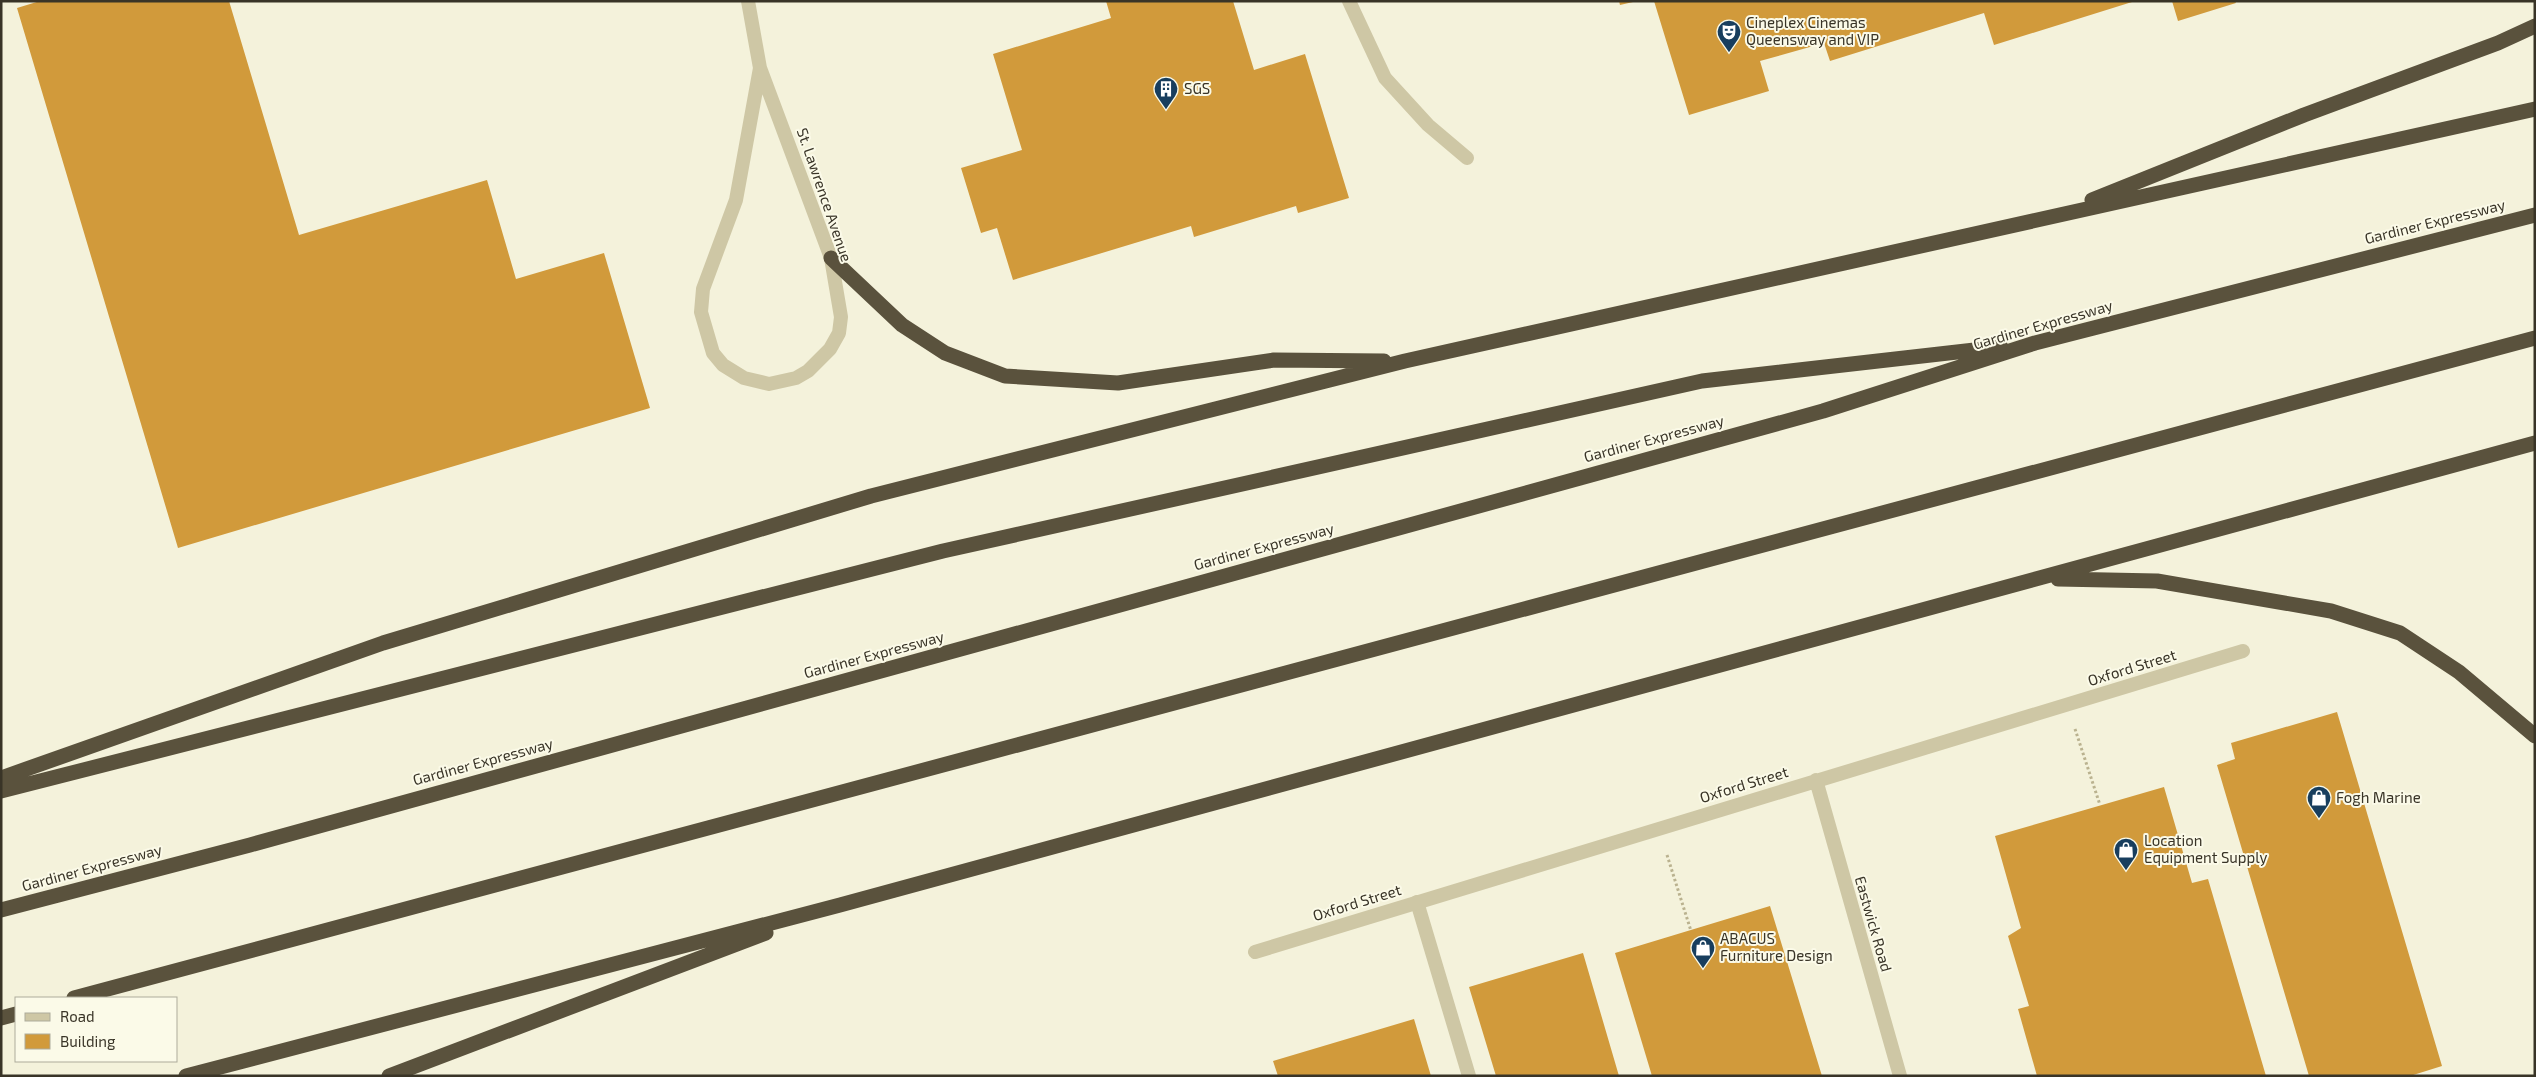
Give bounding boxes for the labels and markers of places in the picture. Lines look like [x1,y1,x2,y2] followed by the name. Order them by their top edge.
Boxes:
[1746,13,1879,49] place label: Cineplex Cinemas Queensway and VIP
[1716,19,1742,53] theatre icon: Cineplex Cinemas Queensway and VIP
[1153,76,1179,110] building icon: SGS
[1184,79,1210,97] place label: SGS
[2306,785,2332,819] shop icon: Fogh Marine
[2336,788,2421,806] place label: Fogh Marine
[2144,831,2267,866] place label: Location Equipment Supply
[2113,837,2139,871] shop icon: Location Equipment Supply
[1720,929,1833,964] place label: ABACUS Furniture Design
[1690,935,1716,969] shop icon: ABACUS Furniture Design

